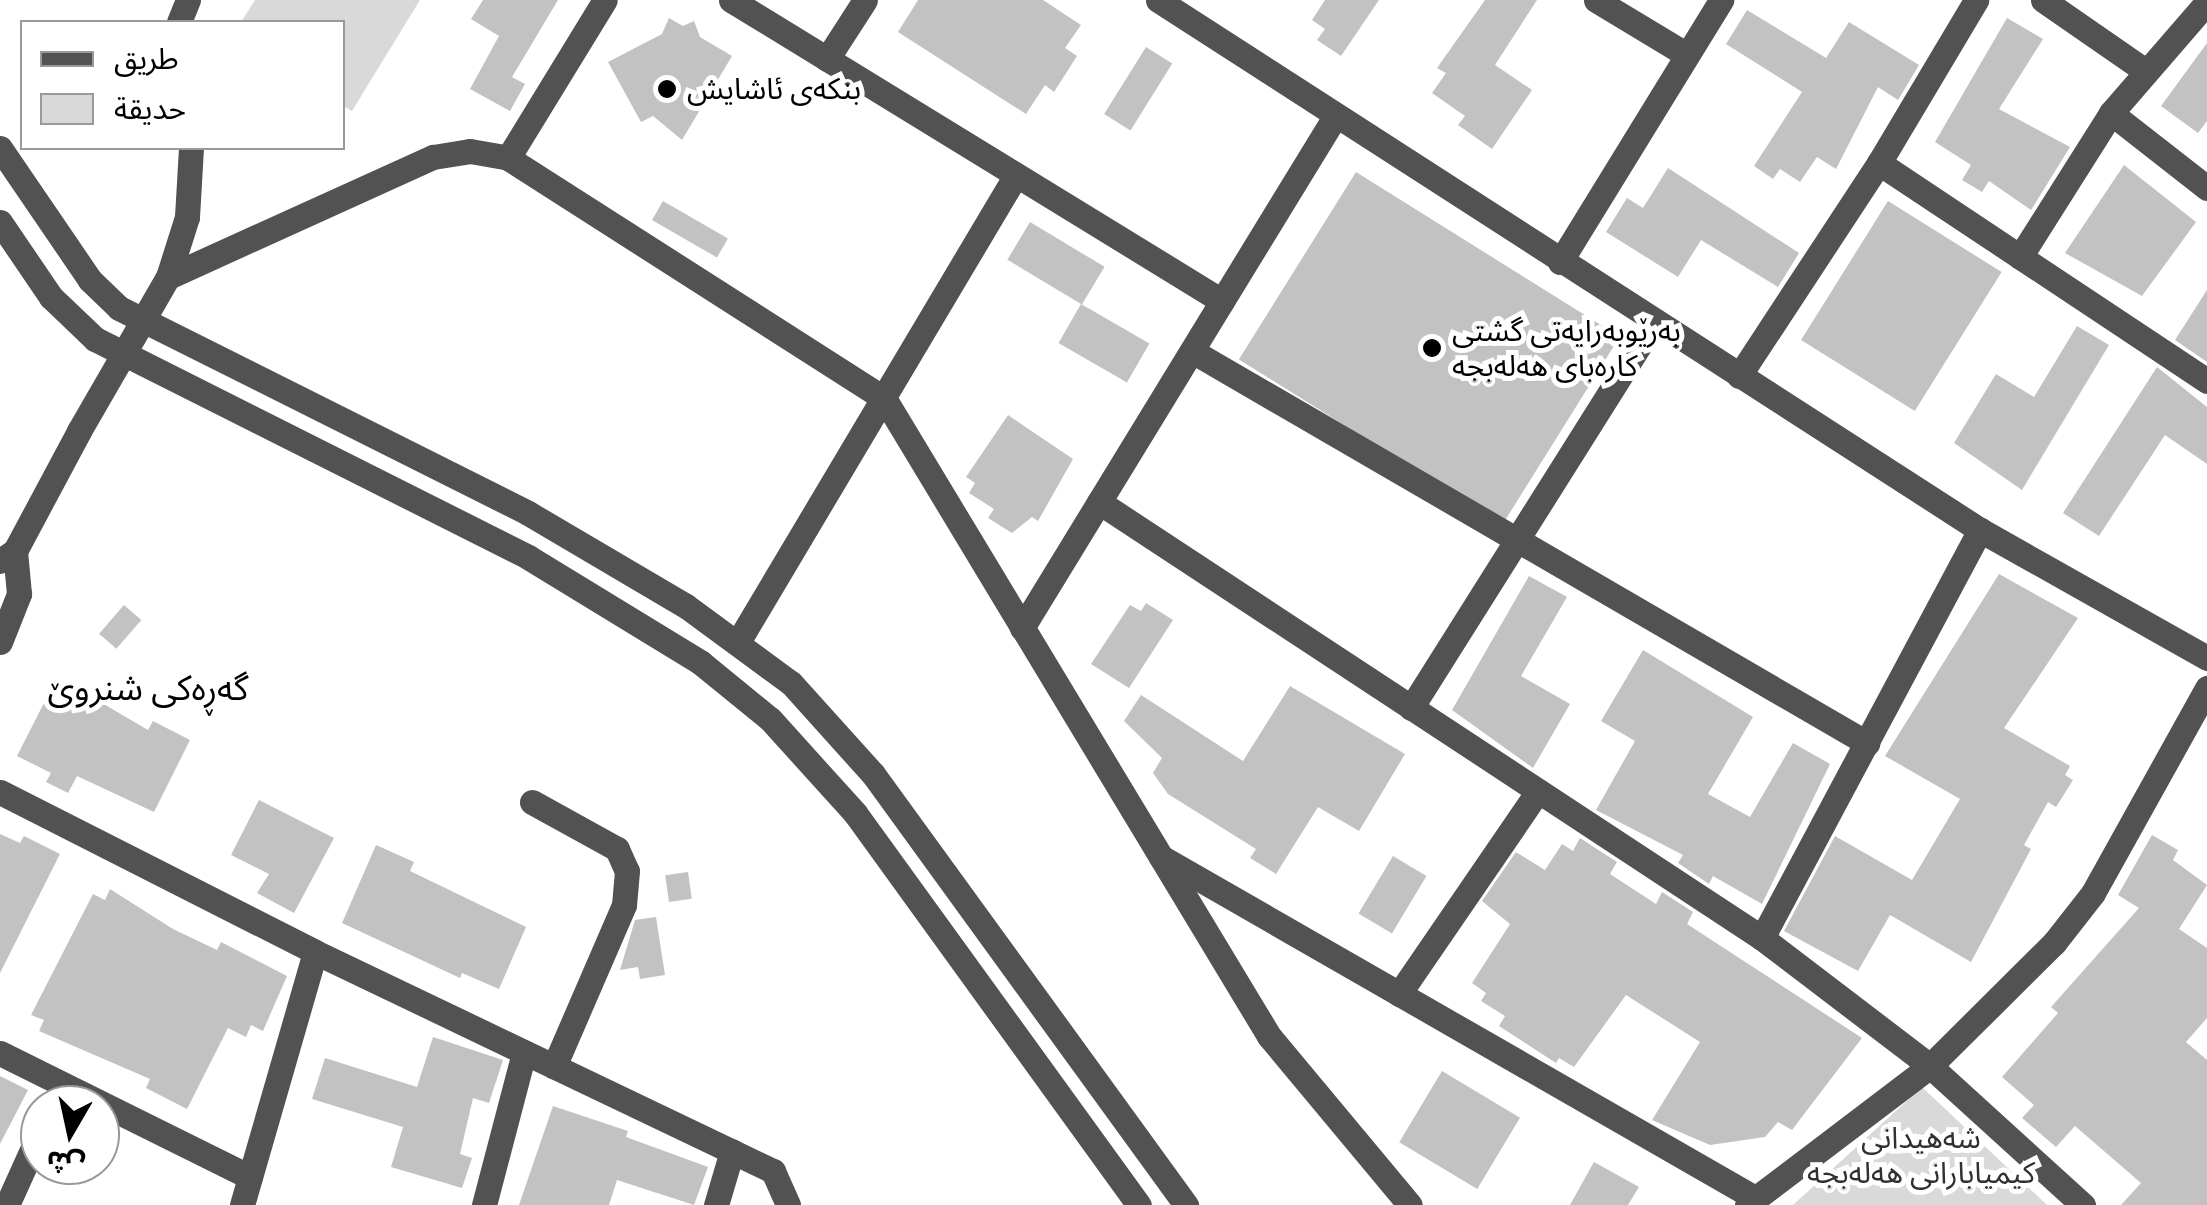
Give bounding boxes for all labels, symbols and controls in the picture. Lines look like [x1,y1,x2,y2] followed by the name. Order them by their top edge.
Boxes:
[20,20,345,150] legend
[114,41,179,77] text: طريق
[687,71,861,107] place label: بنکەی ئاشایش
[656,78,678,100] marker: بنکەی ئاشایش
[114,91,186,127] text: حديقة
[1452,313,1681,384] place label: بەرێوبەرایەتی گشتی کارەبای هەلەبجە
[1421,337,1443,359] marker: بەرێوبەرایەتی گشتی کارەبای هەلەبجە
[47,667,249,709] district label: گەڕەکی شنروێ
[20,1085,120,1185] north arrow
[1807,1120,2035,1190] park label: شەھیدانی کیمیابارانی ھەلەبجە
[44,1144,87,1182] text: ش

